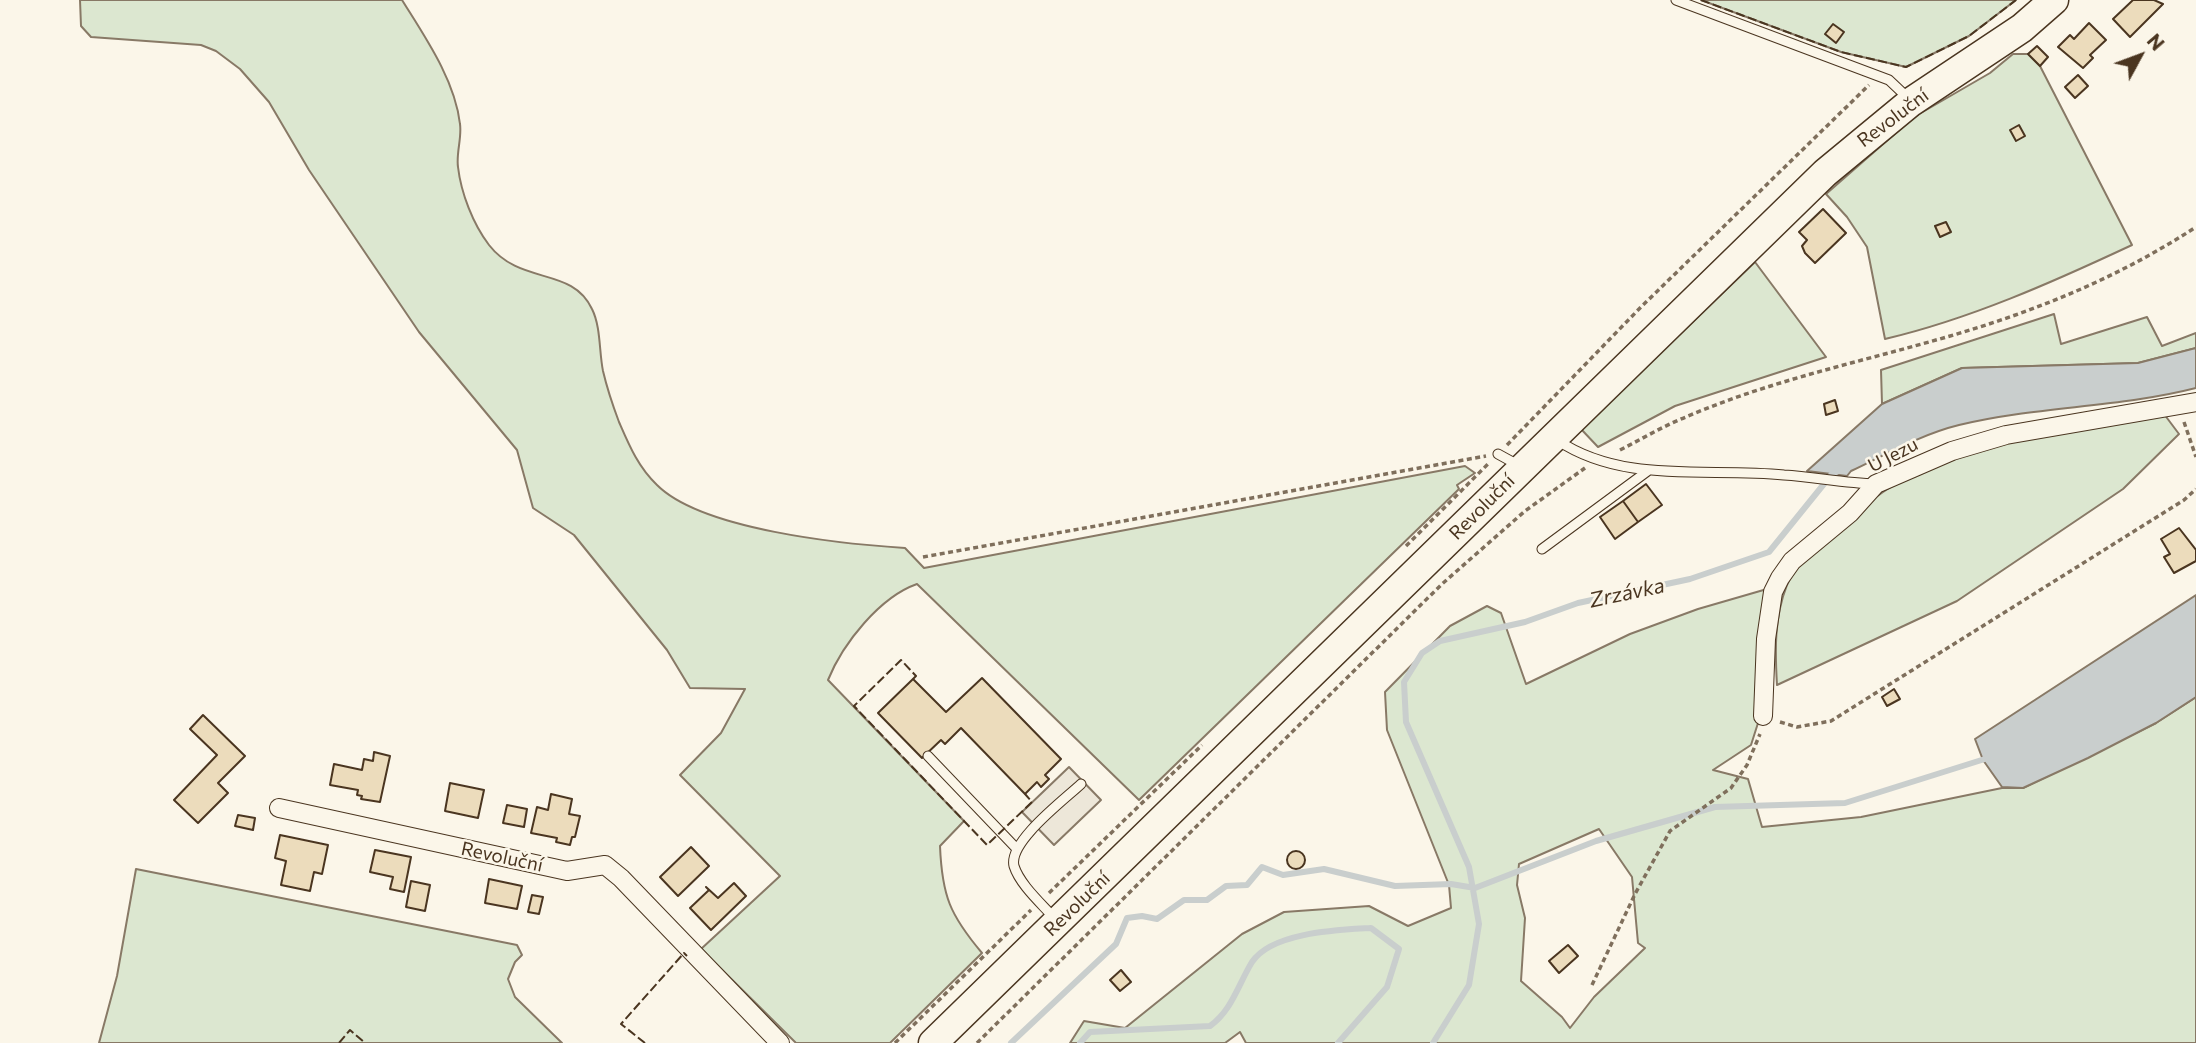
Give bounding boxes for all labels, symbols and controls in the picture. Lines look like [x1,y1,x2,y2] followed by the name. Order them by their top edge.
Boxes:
[2105,21,2175,91] north arrow
[2143,29,2170,55] text: N
[1853,84,1933,152] street label: Revoluční
[1864,433,1922,477] street label: U Jezu
[1445,470,1519,544] street label: Revoluční
[1587,573,1667,613] water label: Zrzávka
[459,837,545,877] street label: Revoluční
[1039,867,1115,941] street label: Revoluční

